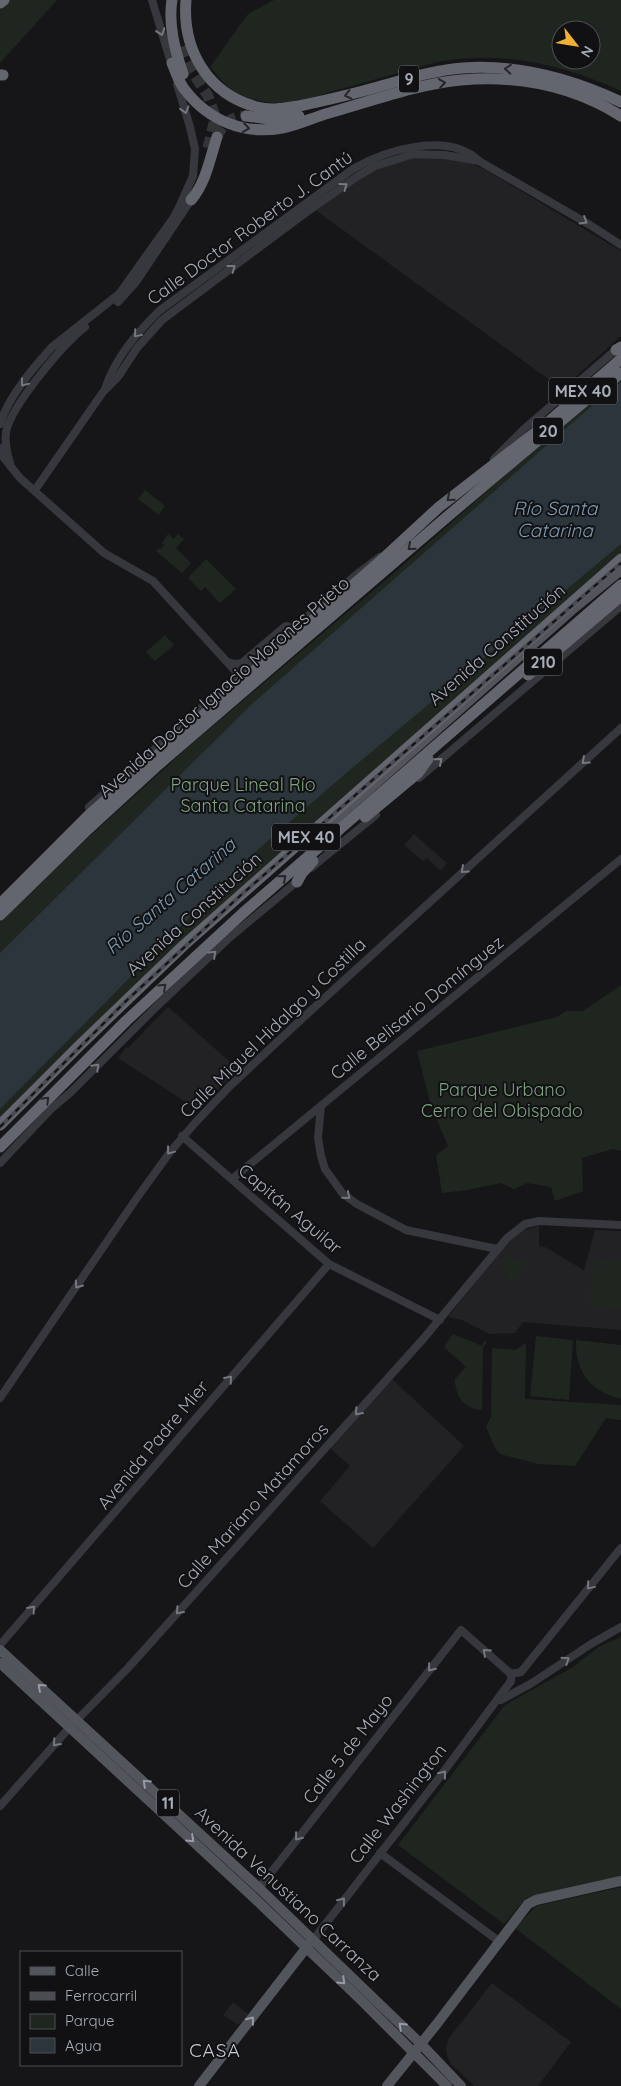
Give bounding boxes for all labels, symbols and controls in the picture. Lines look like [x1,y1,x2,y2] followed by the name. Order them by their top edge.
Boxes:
[551,20,601,70] north arrow
[155,27,165,36] one-way arrow
[577,43,598,61] text: N
[503,64,511,75] one-way arrow
[399,66,419,92] road number: 9
[438,79,447,89] one-way arrow
[344,89,353,100] one-way arrow
[180,106,190,114] one-way arrow
[243,122,251,133] one-way arrow
[142,145,357,310] street label: Calle Doctor Roberto J. Cantú
[338,183,348,192] one-way arrow
[579,215,588,225] one-way arrow
[226,265,235,273] one-way arrow
[134,328,143,337] one-way arrow
[22,377,30,386] one-way arrow
[549,378,617,404] road number: MEX 40
[533,418,563,444] road number: 20
[447,492,456,500] one-way arrow
[513,496,599,542] water label: Río Santa Catarina
[407,542,416,551] one-way arrow
[93,571,354,802] street label: Avenida Doctor Ignacio Morones Prieto
[423,579,570,710] street label: Avenida Constitución
[524,649,562,676] road number: 210
[581,755,590,764] one-way arrow
[433,758,442,767] one-way arrow
[170,773,316,817] park label: Parque Lineal Río Santa Catarina
[272,824,340,850] road number: MEX 40
[100,832,241,959] water label: Río Santa Catarina
[121,847,266,980] street label: Avenida Constitución
[461,864,470,873] one-way arrow
[278,874,287,883] one-way arrow
[325,931,508,1085] street label: Calle Belisario Domínguez
[175,933,370,1123] street label: Calle Miguel Hidalgo y Costilla
[207,951,216,960] one-way arrow
[157,983,166,992] one-way arrow
[91,1064,100,1073] one-way arrow
[421,1078,583,1122] park label: Parque Urbano Cerro del Obispado
[41,1097,50,1106] one-way arrow
[168,1145,176,1154] one-way arrow
[234,1158,347,1259] street label: Capitán Aguilar
[341,1190,350,1199] one-way arrow
[75,1279,84,1289] one-way arrow
[92,1375,213,1514] street label: Avenida Padre Mier
[223,1375,232,1384] one-way arrow
[354,1406,363,1415] one-way arrow
[172,1418,333,1593] street label: Calle Mariano Matamoros
[587,1580,596,1589] one-way arrow
[26,1605,35,1614] one-way arrow
[175,1605,184,1614] one-way arrow
[482,1649,491,1658] one-way arrow
[561,1657,570,1666] one-way arrow
[428,1662,436,1671] one-way arrow
[37,1684,46,1693] one-way arrow
[297,1689,398,1808] street label: Calle 5 de Mayo
[53,1737,62,1746] one-way arrow
[344,1739,451,1868] street label: Calle Washington
[437,1770,446,1779] one-way arrow
[143,1780,152,1789] one-way arrow
[157,1790,179,1816] road number: 11
[190,1801,386,1986] street label: Avenida Venustiano Carranza
[295,1832,304,1841] one-way arrow
[186,1833,195,1842] one-way arrow
[337,1898,345,1907] one-way arrow
[20,1951,182,2066] legend
[65,1961,99,1980] text: Calle
[336,1976,345,1985] one-way arrow
[65,1986,137,2005] text: Ferrocarril
[65,2011,115,2030] text: Parque
[245,2016,254,2026] one-way arrow
[399,2023,408,2032] one-way arrow
[65,2036,102,2055] text: Agua
[189,2038,241,2062] district label: CASA

